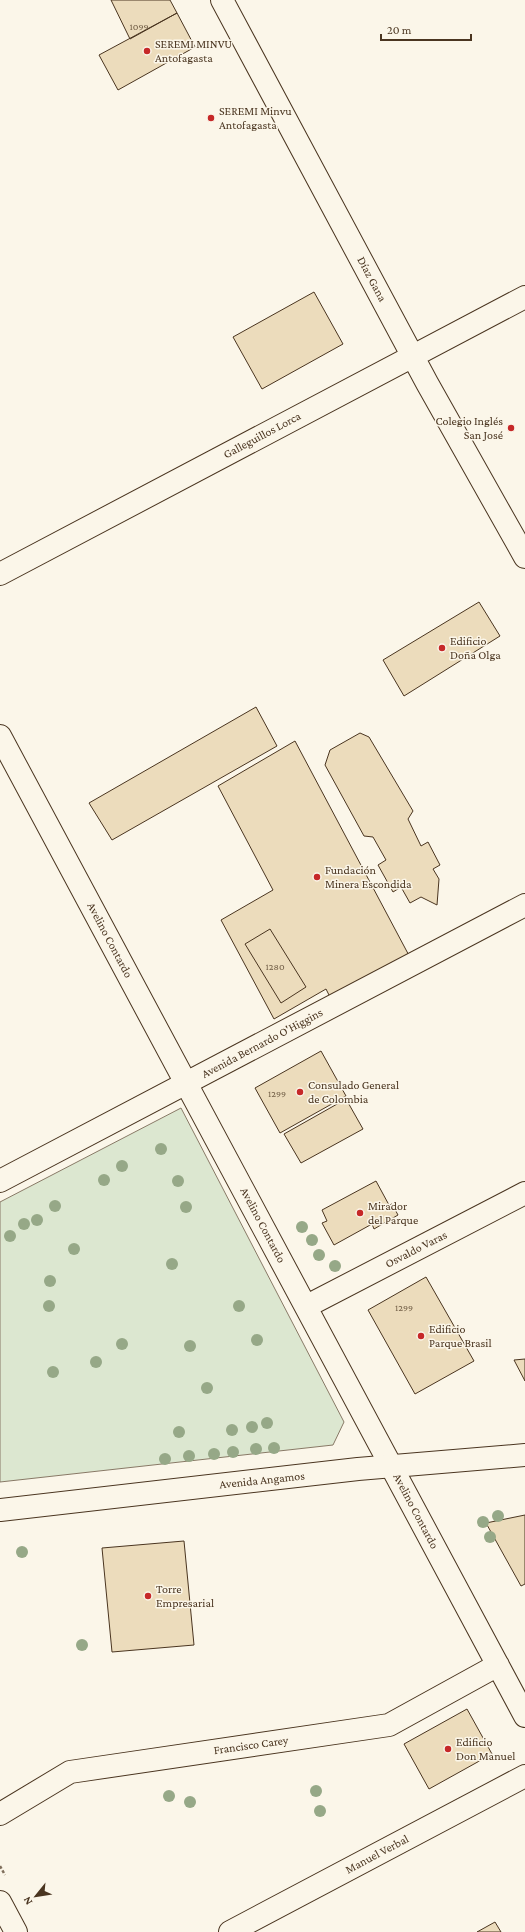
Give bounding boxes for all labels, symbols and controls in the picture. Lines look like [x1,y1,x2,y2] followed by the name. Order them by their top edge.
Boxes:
[381,16,471,42] scale bar
[129,21,149,32] house number: 1099
[387,23,412,37] text: 20 m
[155,37,232,65] place label: SEREMI MINVU Antofagasta
[142,46,152,56] marker: SEREMI MINVU Antofagasta
[219,104,292,132] place label: SEREMI Minvu Antofagasta
[206,113,216,123] marker: SEREMI Minvu Antofagasta
[354,254,390,304] street label: Díaz Gana
[221,408,304,461] street label: Galleguillos Lorca
[435,414,503,442] place label: Colegio Inglés San José
[506,423,516,433] marker: Colegio Inglés San José
[450,634,501,662] place label: Edificio Doña Olga
[437,643,447,653] marker: Edificio Doña Olga
[325,863,412,891] place label: Fundación Minera Escondida
[312,872,322,882] marker: Fundación Minera Escondida
[84,900,136,980] street label: Avelino Contardo
[265,961,285,972] house number: 1280
[199,1005,325,1081] street label: Avenida Bernardo O'Higgins
[308,1078,399,1106] place label: Consulado General de Colombia
[295,1087,305,1097] marker: Consulado General de Colombia
[268,1088,286,1099] house number: 1299
[237,1185,289,1265] street label: Avelino Contardo
[368,1199,418,1227] place label: Mirador del Parque
[355,1208,365,1218] marker: Mirador del Parque
[383,1227,450,1271] street label: Osvaldo Varas
[395,1302,413,1313] house number: 1299
[429,1322,492,1350] place label: Edificio Parque Brasil
[416,1331,426,1341] marker: Edificio Parque Brasil
[219,1469,306,1491] street label: Avenida Angamos
[390,1471,442,1551] street label: Avelino Contardo
[156,1582,214,1610] place label: Torre Empresarial
[143,1591,153,1601] marker: Torre Empresarial
[213,1733,290,1757] street label: Francisco Carey
[456,1735,515,1763] place label: Edificio Don Manuel
[443,1744,453,1754] marker: Edificio Don Manuel
[343,1831,411,1877] street label: Manuel Verbal
[16,1876,56,1916] north arrow
[20,1894,34,1907] text: N

